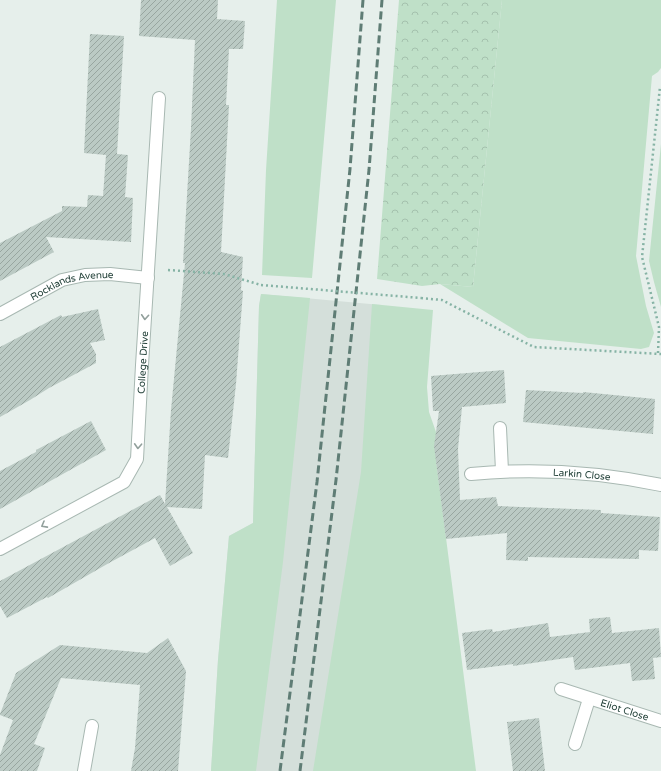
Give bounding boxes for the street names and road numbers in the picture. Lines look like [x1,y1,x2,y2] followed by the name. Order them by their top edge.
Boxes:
[28,269,114,303] street label: Rocklands Avenue
[135,331,151,394] street label: College Drive
[553,467,612,484] street label: Larkin Close
[599,697,650,724] street label: Eliot Close

